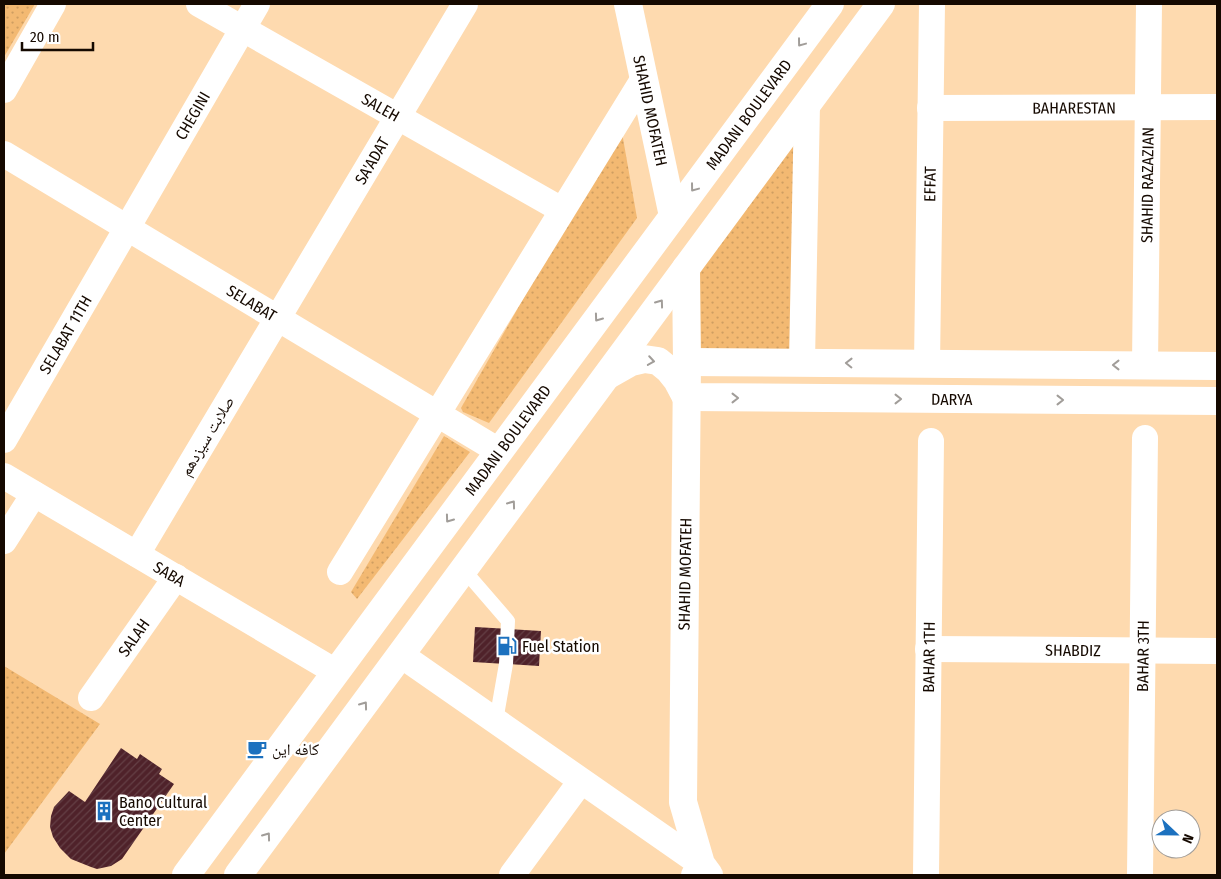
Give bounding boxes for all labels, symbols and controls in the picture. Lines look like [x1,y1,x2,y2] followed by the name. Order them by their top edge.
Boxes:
[22,20,94,52] scale bar
[30,28,60,46] text: 20 m
[799,37,807,46] one-way arrow
[630,53,672,168] street label: SHAHID MOFATEH
[701,56,795,173] street label: MADANI BOULEVARD
[171,88,214,143] street label: CHEGINI
[358,89,403,125] street label: SALEH
[1032,98,1116,117] street label: BAHARESTAN
[1137,127,1157,243] street label: SHAHID RAZAZIAN
[350,133,393,187] street label: SA'ADAT
[920,165,939,202] street label: EFFAT
[692,182,700,191] one-way arrow
[223,280,281,325] street label: SELABAT
[35,292,96,377] street label: SELABAT 11TH
[655,300,663,309] one-way arrow
[595,312,603,321] one-way arrow
[648,355,656,366] one-way arrow
[844,358,852,368] one-way arrow
[1112,360,1120,370] one-way arrow
[461,381,555,499] street label: MADANI BOULEVARD
[931,389,973,409] street label: DARYA
[176,393,239,480] street label: صلابت سیزدهم
[732,393,739,403] one-way arrow
[894,394,902,404] one-way arrow
[1056,395,1064,405] one-way arrow
[506,500,515,510] one-way arrow
[446,513,455,523] one-way arrow
[675,517,695,631] street label: SHAHID MOFATEH
[150,557,189,591] street label: SABA
[114,615,153,660] street label: SALAH
[1133,620,1152,692] street label: BAHAR 3TH
[919,621,938,693] street label: BAHAR 1TH
[496,635,518,657] fuel station icon: Fuel Station
[522,637,600,656] place label: Fuel Station
[1045,640,1101,660] street label: SHABDIZ
[358,702,366,711] one-way arrow
[246,738,268,760] cafe icon: کافه این
[272,740,319,760] place label: کافه این
[119,793,207,830] place label: Bano Cultural Center
[93,800,115,822] building icon: Bano Cultural Center
[1151,809,1201,859] north arrow
[261,832,270,842] one-way arrow
[1178,832,1197,846] text: N

